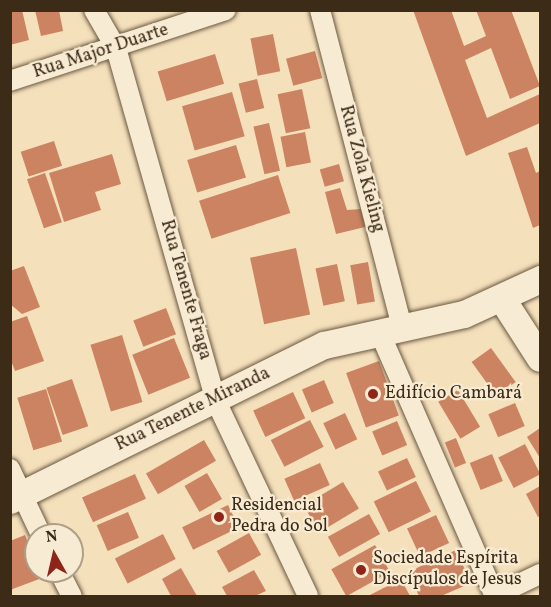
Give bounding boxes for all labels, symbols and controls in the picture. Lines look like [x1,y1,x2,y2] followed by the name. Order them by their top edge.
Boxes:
[31,20,171,84] street label: Rua Major Duarte
[334,103,388,235] street label: Rua Zola Kieling
[155,217,215,363] street label: Rua Tenente Fraga
[112,363,274,457] street label: Rua Tenente Miranda
[385,383,522,405] place label: Edifício Cambará
[366,387,380,401] marker: Edifício Cambará
[231,496,328,538] place label: Residencial Pedra do Sol
[212,510,226,524] marker: Residencial Pedra do Sol
[24,523,84,583] north arrow
[44,525,59,549] text: N
[373,549,522,592] place label: Sociedade Espírita Discípulos de Jesus
[354,563,368,577] marker: Sociedade Espírita Discípulos de Jesus

